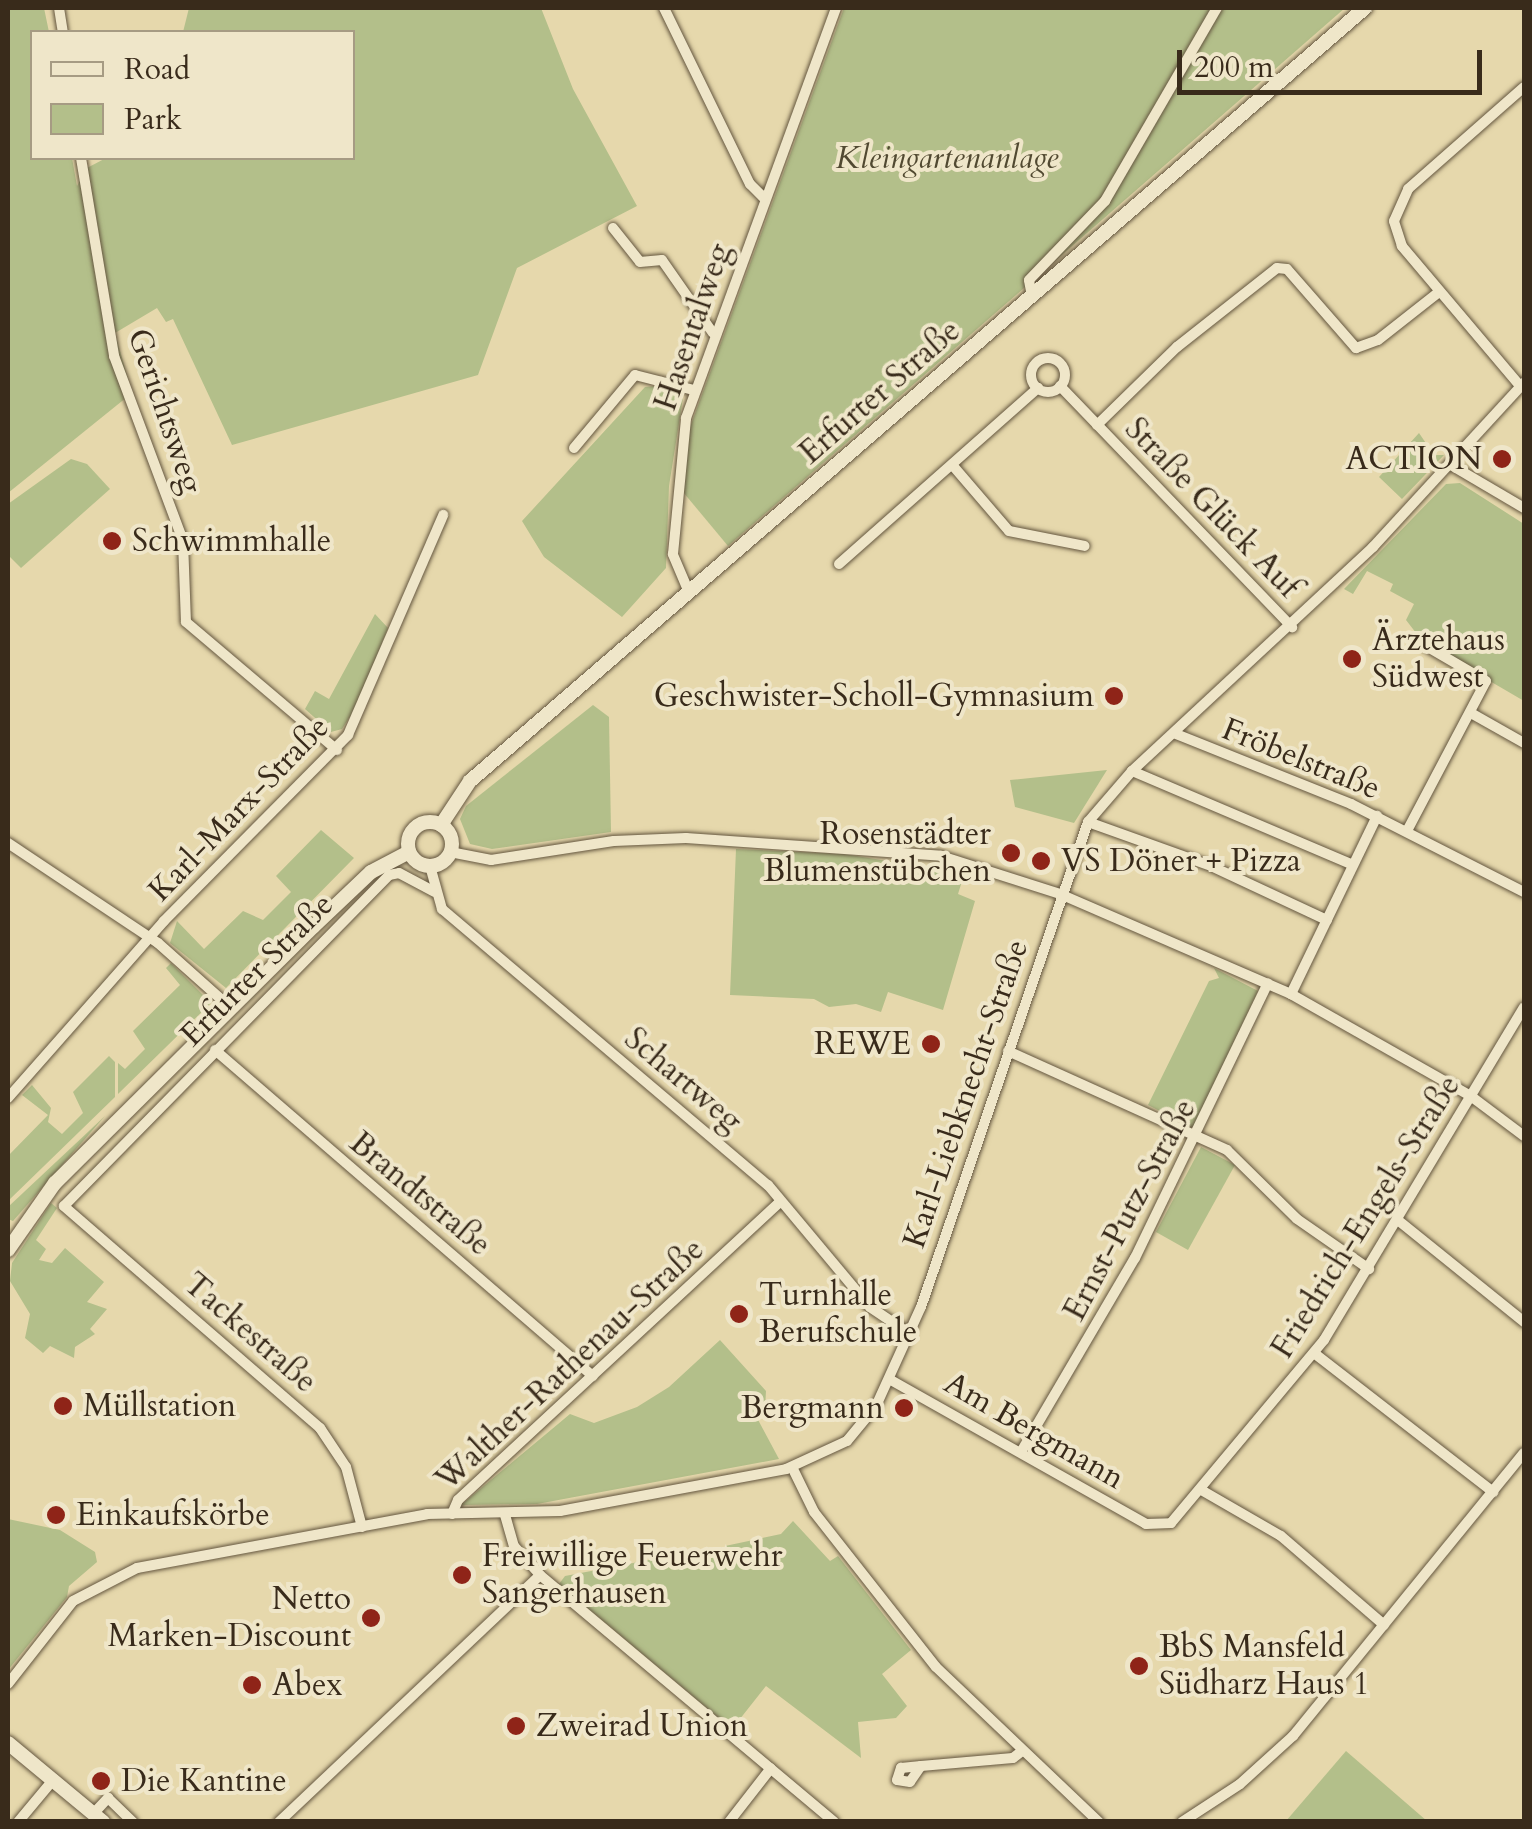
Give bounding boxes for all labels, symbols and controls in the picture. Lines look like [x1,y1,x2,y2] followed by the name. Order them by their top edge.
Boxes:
[30,30,355,160] legend
[1182,30,1487,92] scale bar
[1194,47,1274,88] text: 200 m
[124,49,190,90] text: Road
[124,99,182,140] text: Park
[836,139,1058,177] park label: Kleingartenanlage
[646,238,740,416] street label: Hasentalweg
[792,312,968,472] street label: Erfurter Straße
[119,324,211,498] street label: Gerichtsweg
[1116,410,1308,606] street label: Straße Glück Auf
[1345,440,1482,478] place label: ACTION
[1491,448,1513,470] marker: ACTION
[132,522,331,560] place label: Schwimmhalle
[101,530,123,552] marker: Schwimmhalle
[1372,622,1505,697] place label: Ärztehaus Südwest
[1341,648,1363,670] marker: Ärztehaus Südwest
[654,677,1094,715] place label: Geschwister-Scholl-Gymnasium
[1103,685,1125,707] marker: Geschwister-Scholl-Gymnasium
[141,708,337,910] street label: Karl-Marx-Straße
[1216,710,1386,808] street label: Fröbelstraße
[763,816,991,891] place label: Rosenstädter Blumenstübchen
[1000,842,1022,864] marker: Rosenstädter Blumenstübchen
[1061,842,1301,880] place label: VS Döner + Pizza
[1030,850,1052,872] marker: VS Döner + Pizza
[173,886,341,1054] street label: Erfurter Straße
[895,935,1037,1253] street label: Karl-Liebknecht-Straße
[616,1020,750,1140] street label: Schartweg
[814,1025,911,1063] place label: REWE
[920,1033,942,1055] marker: REWE
[1263,1068,1469,1366] street label: Friedrich-Engels-Straße
[1056,1093,1204,1327] street label: Ernst-Putz-Straße
[342,1124,498,1264] street label: Brandtstraße
[428,1231,712,1499] street label: Walther-Rathenau-Straße
[176,1265,324,1401] street label: Tackestraße
[759,1277,917,1352] place label: Turnhalle Berufschule
[728,1303,750,1325] marker: Turnhalle Berufschule
[937,1364,1131,1498] street label: Am Bergmann
[83,1387,236,1425] place label: Müllstation
[741,1389,884,1427] place label: Bergmann
[52,1395,74,1417] marker: Müllstation
[893,1397,915,1419] marker: Bergmann
[76,1496,270,1534] place label: Einkaufskörbe
[45,1504,67,1526] marker: Einkaufskörbe
[482,1538,782,1613] place label: Freiwillige Feuerwehr Sangerhausen
[451,1564,473,1586] marker: Freiwillige Feuerwehr Sangerhausen
[108,1581,351,1656] place label: Netto Marken-Discount
[360,1607,382,1629] marker: Netto Marken-Discount
[1159,1629,1369,1704] place label: BbS Mansfeld Südharz Haus 1
[1128,1655,1150,1677] marker: BbS Mansfeld Südharz Haus 1
[272,1666,342,1704] place label: Abex
[241,1674,263,1696] marker: Abex
[536,1707,748,1745] place label: Zweirad Union
[505,1715,527,1737] marker: Zweirad Union
[121,1762,287,1800] place label: Die Kantine
[90,1770,112,1792] marker: Die Kantine

